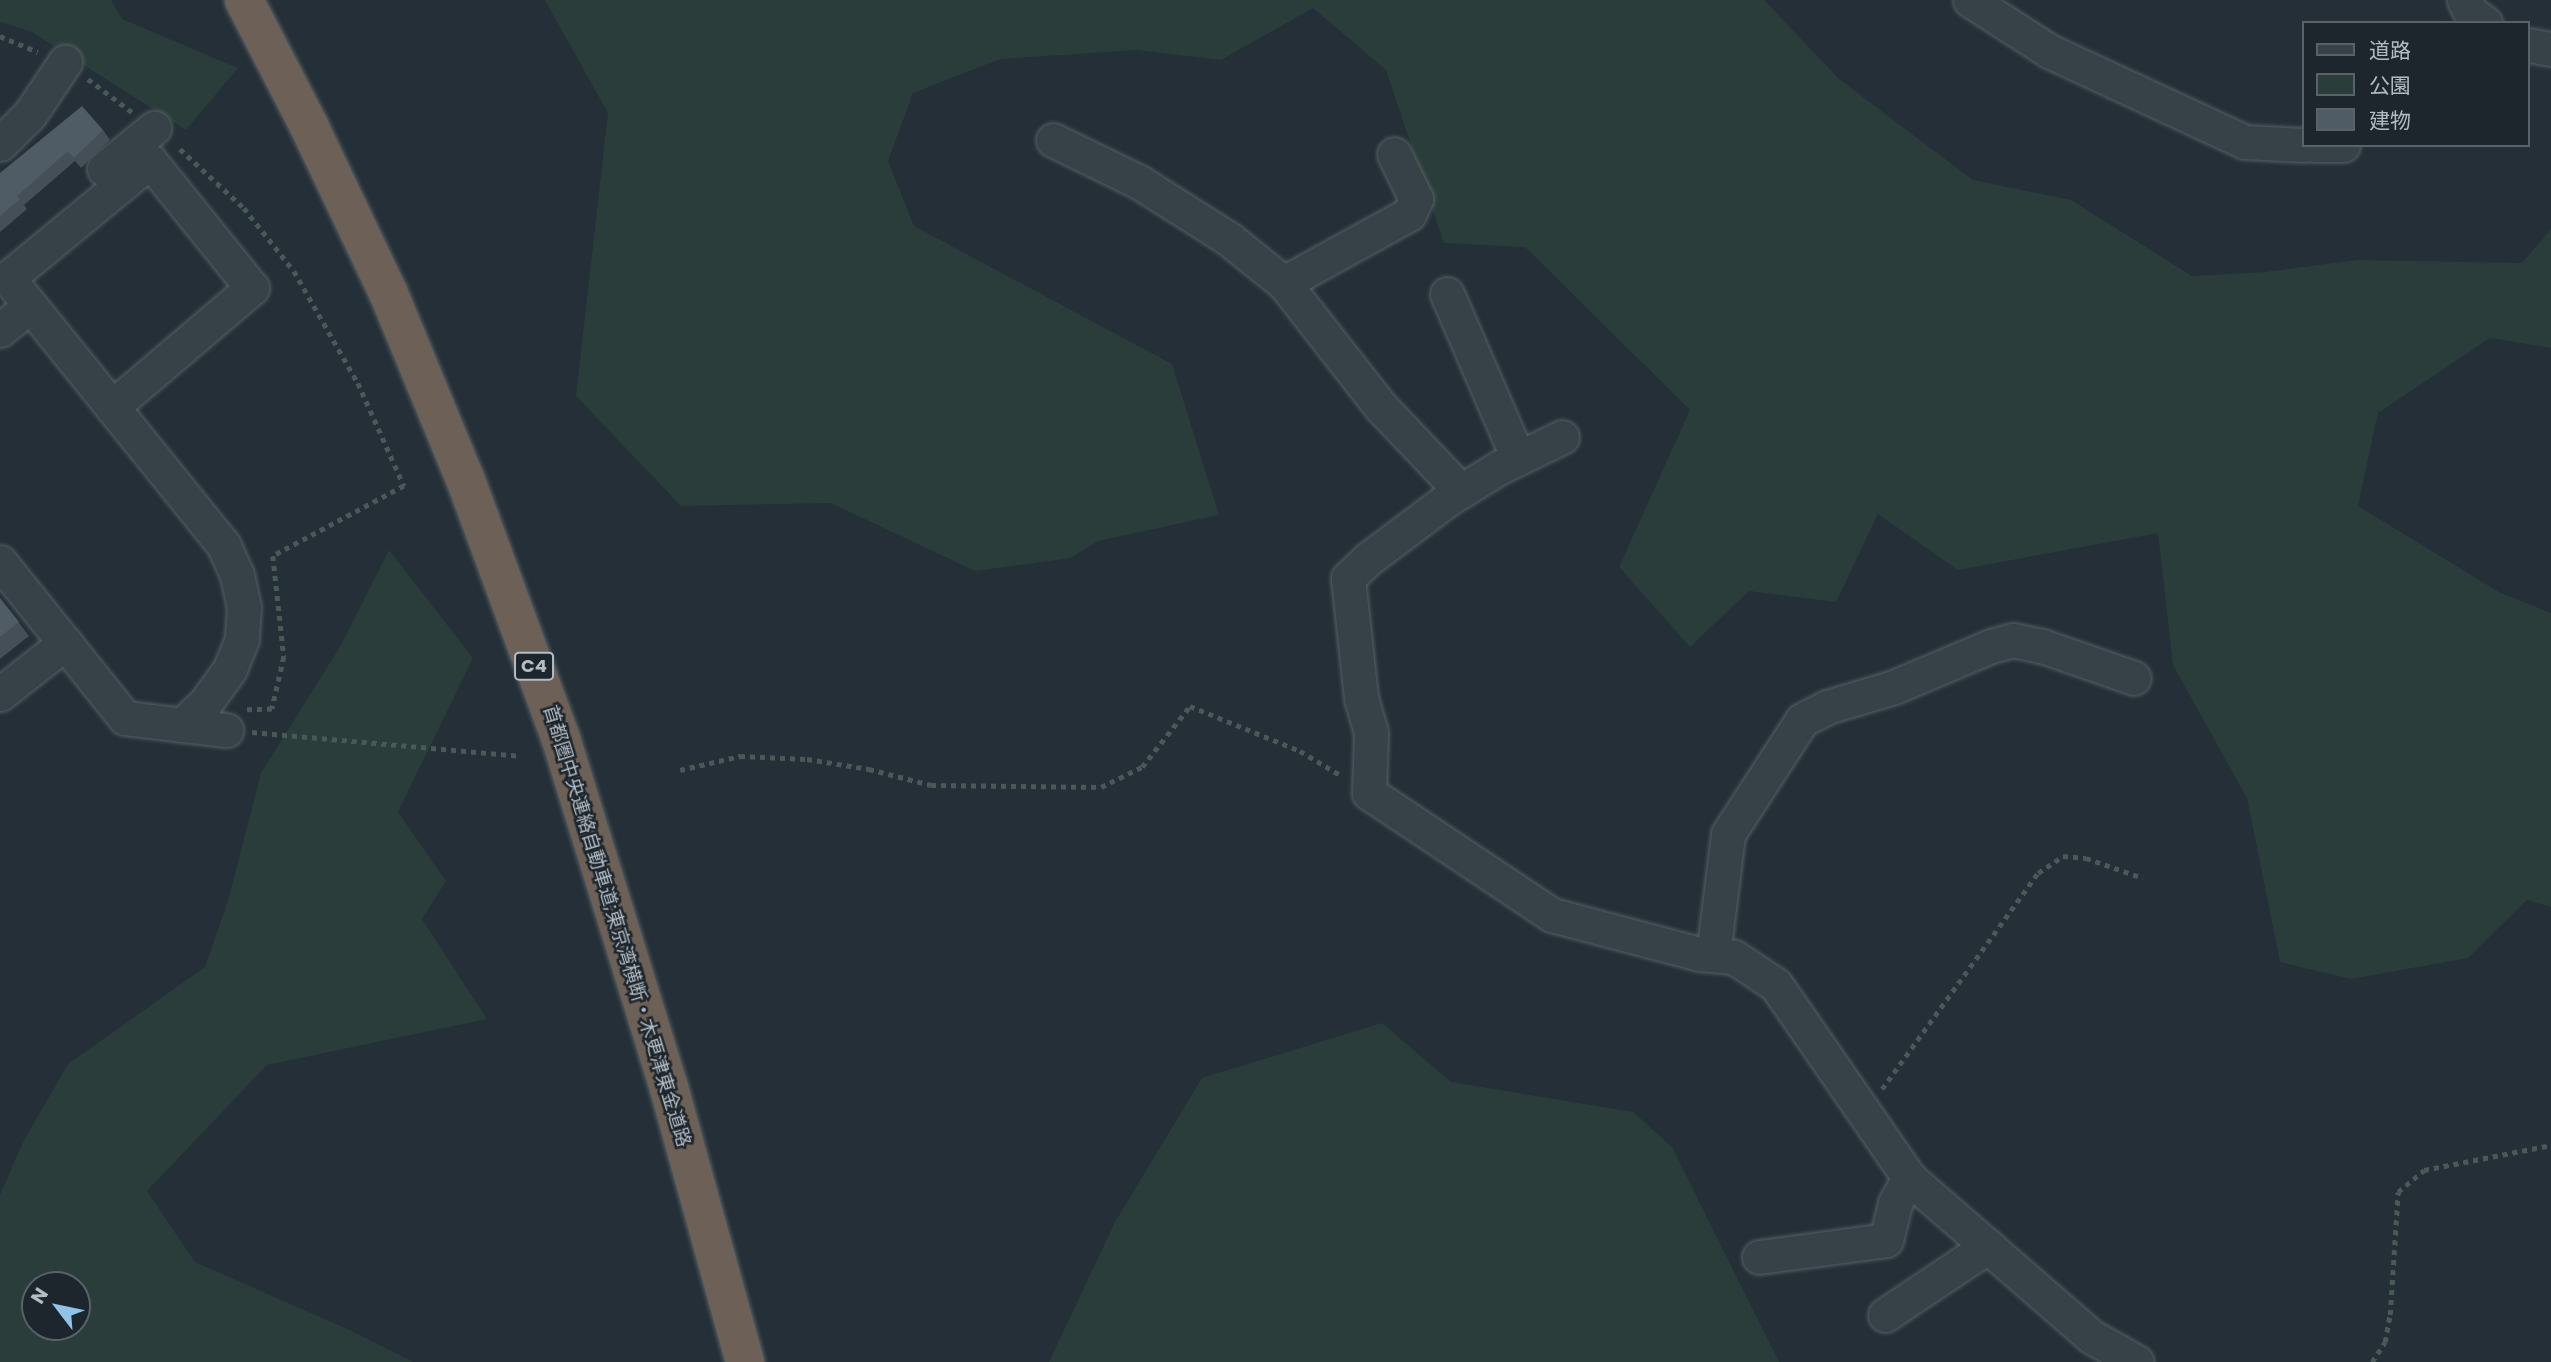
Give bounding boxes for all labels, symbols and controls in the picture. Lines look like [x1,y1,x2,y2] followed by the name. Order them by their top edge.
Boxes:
[2302,21,2530,147] legend
[2369,36,2411,65] text: 道路
[2369,71,2411,100] text: 公園
[2369,106,2411,135] text: 建物
[513,652,555,680] road number: C4
[539,702,695,1150] street label: 首都圏中央連絡自動車道;東京湾横断・木更津東金道路
[21,1271,91,1341] north arrow
[24,1282,55,1309] text: N

